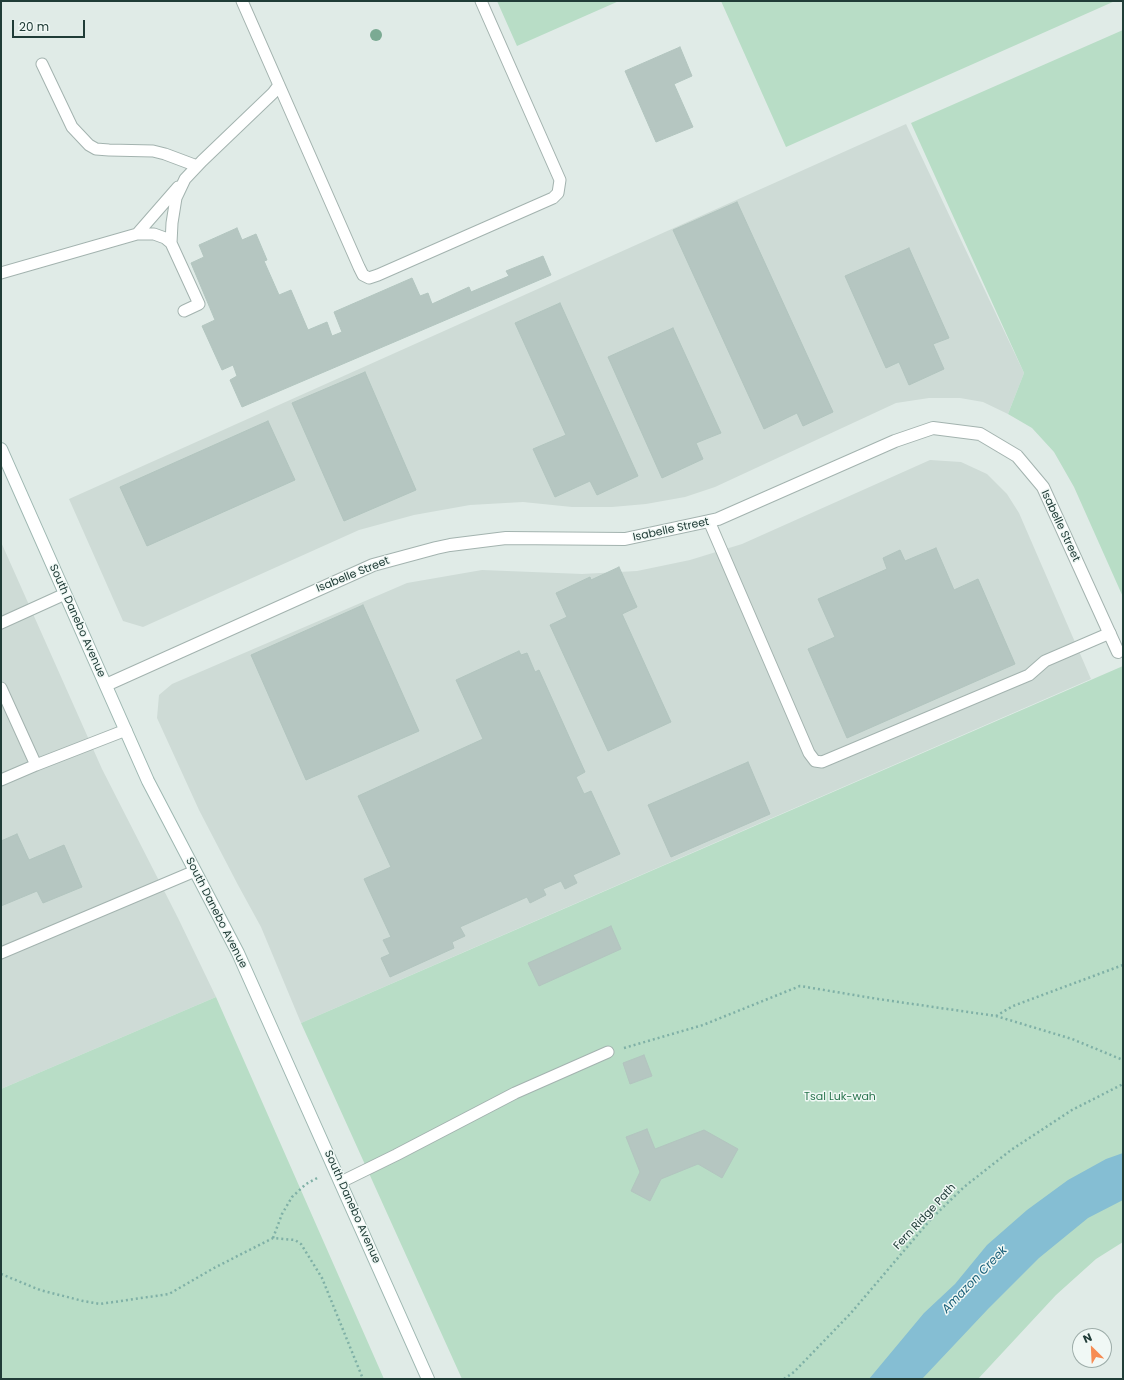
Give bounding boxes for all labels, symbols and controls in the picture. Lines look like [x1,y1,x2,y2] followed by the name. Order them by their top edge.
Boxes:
[14,12,87,38] scale bar
[19,18,49,35] text: 20 m
[1038,488,1082,564] street label: Isabelle Street
[632,515,710,545] street label: Isabelle Street
[315,554,391,596] street label: Isabelle Street
[46,562,108,680] street label: South Danebo Avenue
[182,856,250,970] street label: South Danebo Avenue
[804,1090,876,1104] park label: Tsal Luk-wah
[321,1148,383,1266] street label: South Danebo Avenue
[891,1181,959,1253] street label: Fern Ridge Path
[939,1243,1011,1317] water label: Amazon Creek
[1072,1328,1112,1368] north arrow
[1080,1329,1095,1347] text: N

